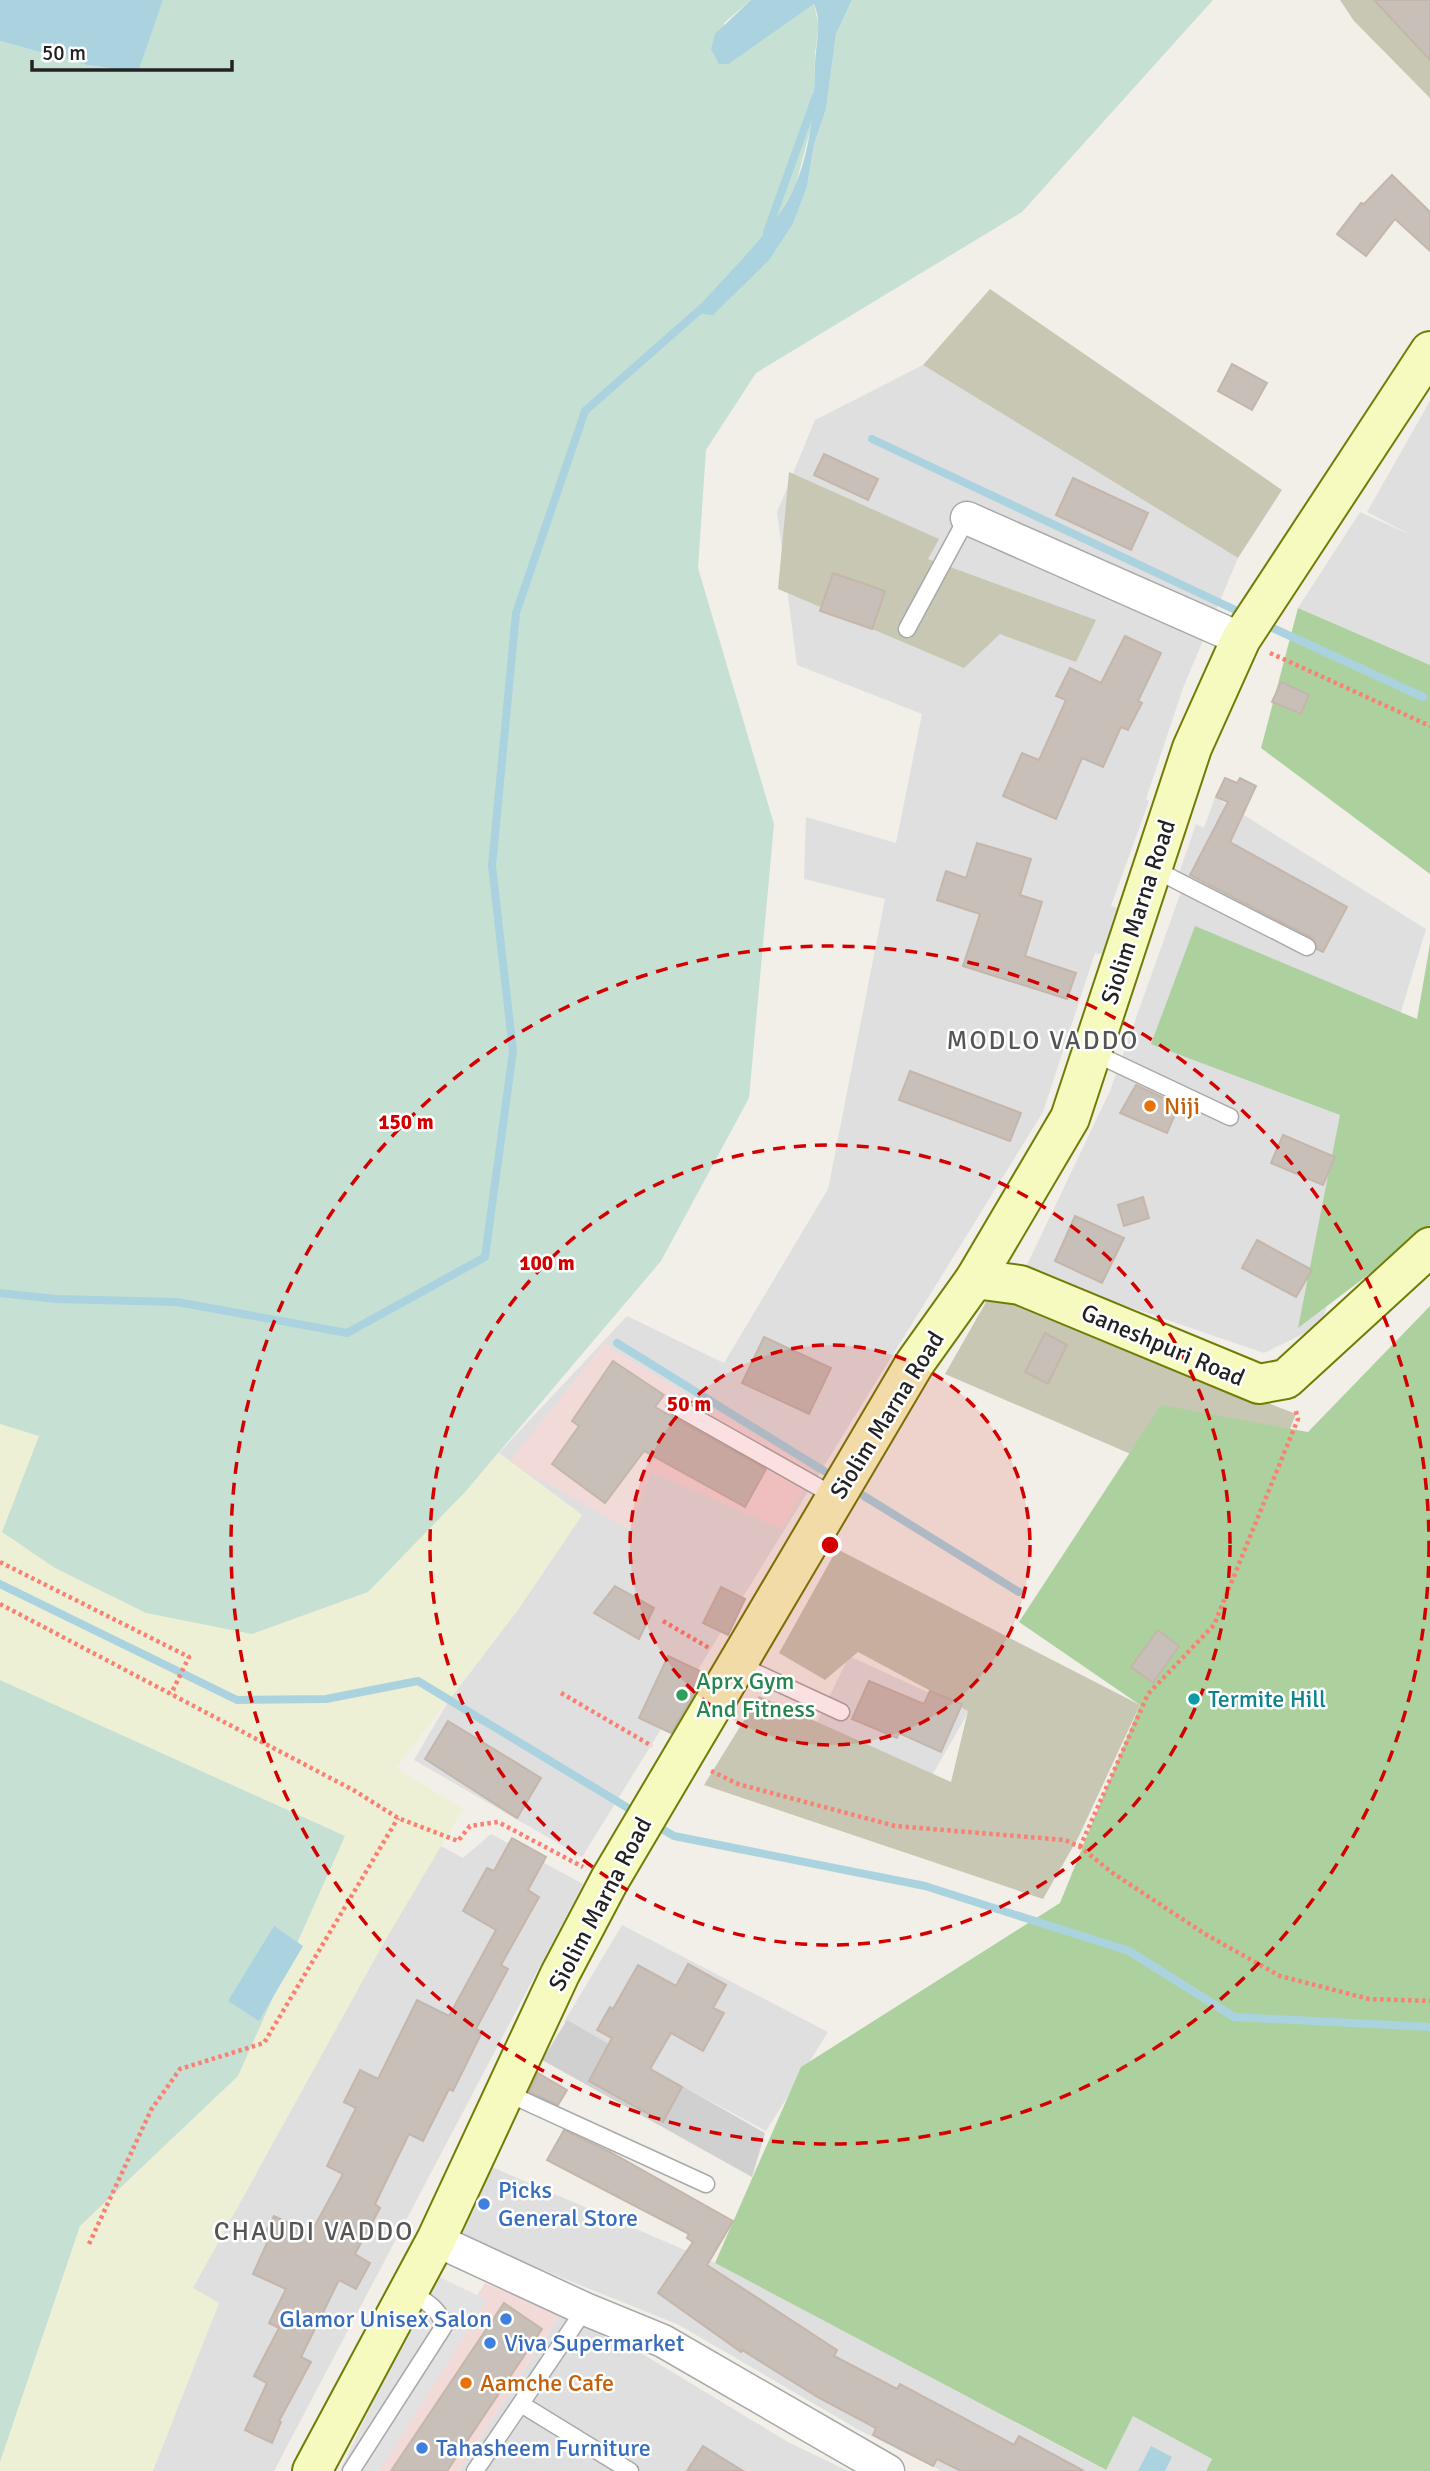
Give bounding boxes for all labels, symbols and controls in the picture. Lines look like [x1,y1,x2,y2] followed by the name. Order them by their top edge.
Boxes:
[32,28,231,72] scale bar
[42,40,86,66] text: 50 m
[1094,816,1182,1008] street label: Siolim Marna Road
[947,1025,1139,1057] district label: MODLO VADDO
[1164,1091,1200,1121] place label: Niji
[1142,1098,1158,1114] marker: Niji
[378,1109,434,1135] text: 150 m
[519,1250,575,1276] text: 100 m
[1077,1297,1249,1393] street label: Ganeshpuri Road
[823,1325,951,1505] street label: Siolim Marna Road
[667,1391,711,1417] text: 50 m
[818,1533,842,1557] centre of rings
[696,1666,815,1724] place label: Aprx Gym And Fitness
[1208,1684,1326,1714] place label: Termite Hill
[674,1687,690,1703] marker: Aprx Gym And Fitness
[1186,1691,1202,1707] marker: Termite Hill
[542,1812,658,1996] street label: Siolim Marna Road
[498,2175,638,2233] place label: Picks General Store
[476,2196,492,2212] marker: Picks General Store
[214,2216,414,2248] district label: CHAUDI VADDO
[279,2304,492,2334] place label: Glamor Unisex Salon
[498,2311,514,2327] marker: Glamor Unisex Salon
[504,2328,685,2358] place label: Viva Supermarket
[482,2335,498,2351] marker: Viva Supermarket
[480,2368,614,2398] place label: Aamche Cafe
[458,2375,474,2391] marker: Aamche Cafe
[436,2433,651,2463] place label: Tahasheem Furniture
[414,2440,430,2456] marker: Tahasheem Furniture

